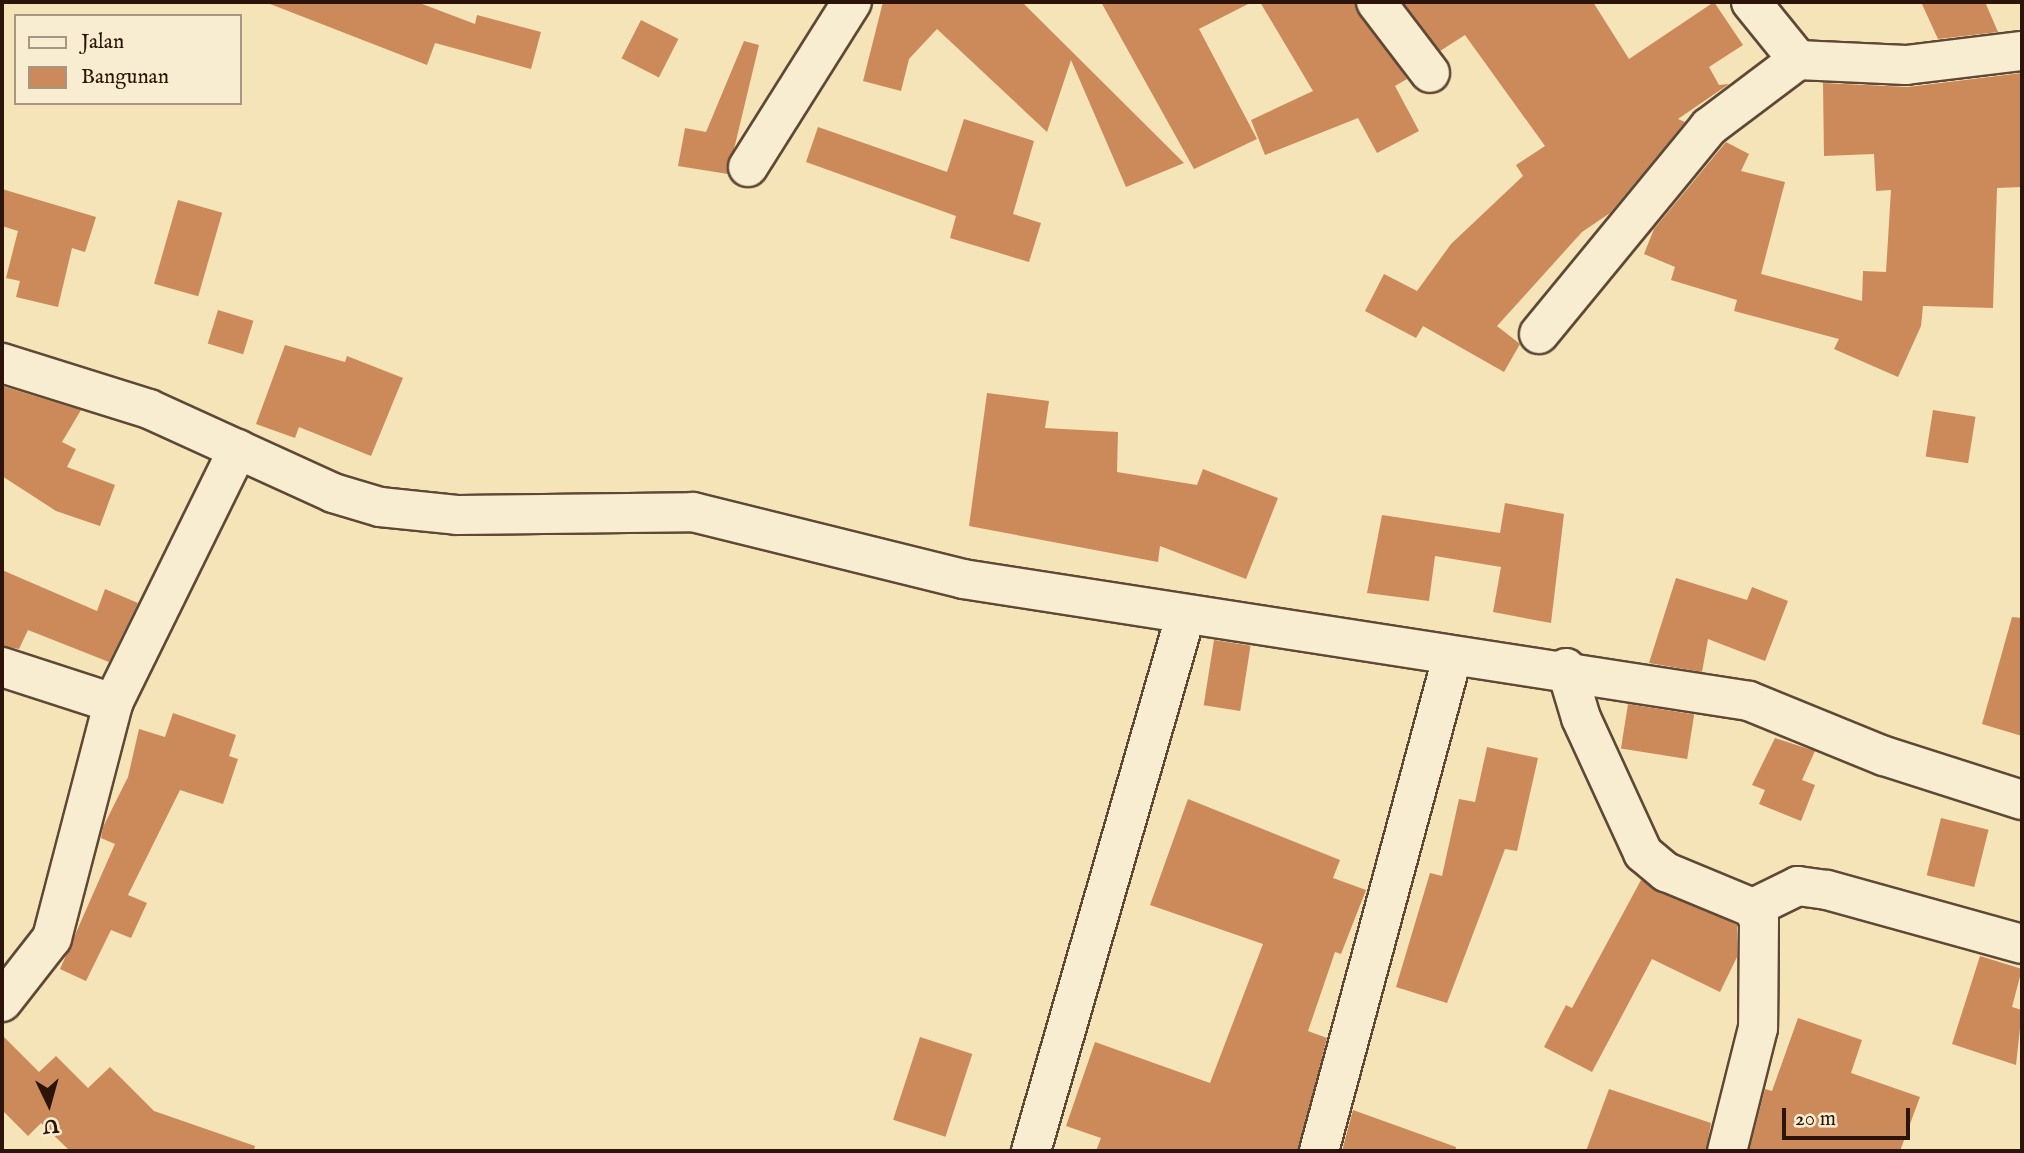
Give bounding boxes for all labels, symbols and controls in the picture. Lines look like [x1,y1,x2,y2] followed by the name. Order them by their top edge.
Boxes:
[14,14,242,105] legend
[81,29,124,56] text: Jalan
[81,64,169,91] text: Bangunan
[14,1069,84,1139] north arrow
[1786,1094,1914,1138] scale bar
[1795,1106,1836,1133] text: 20 m
[42,1112,60,1138] text: U

